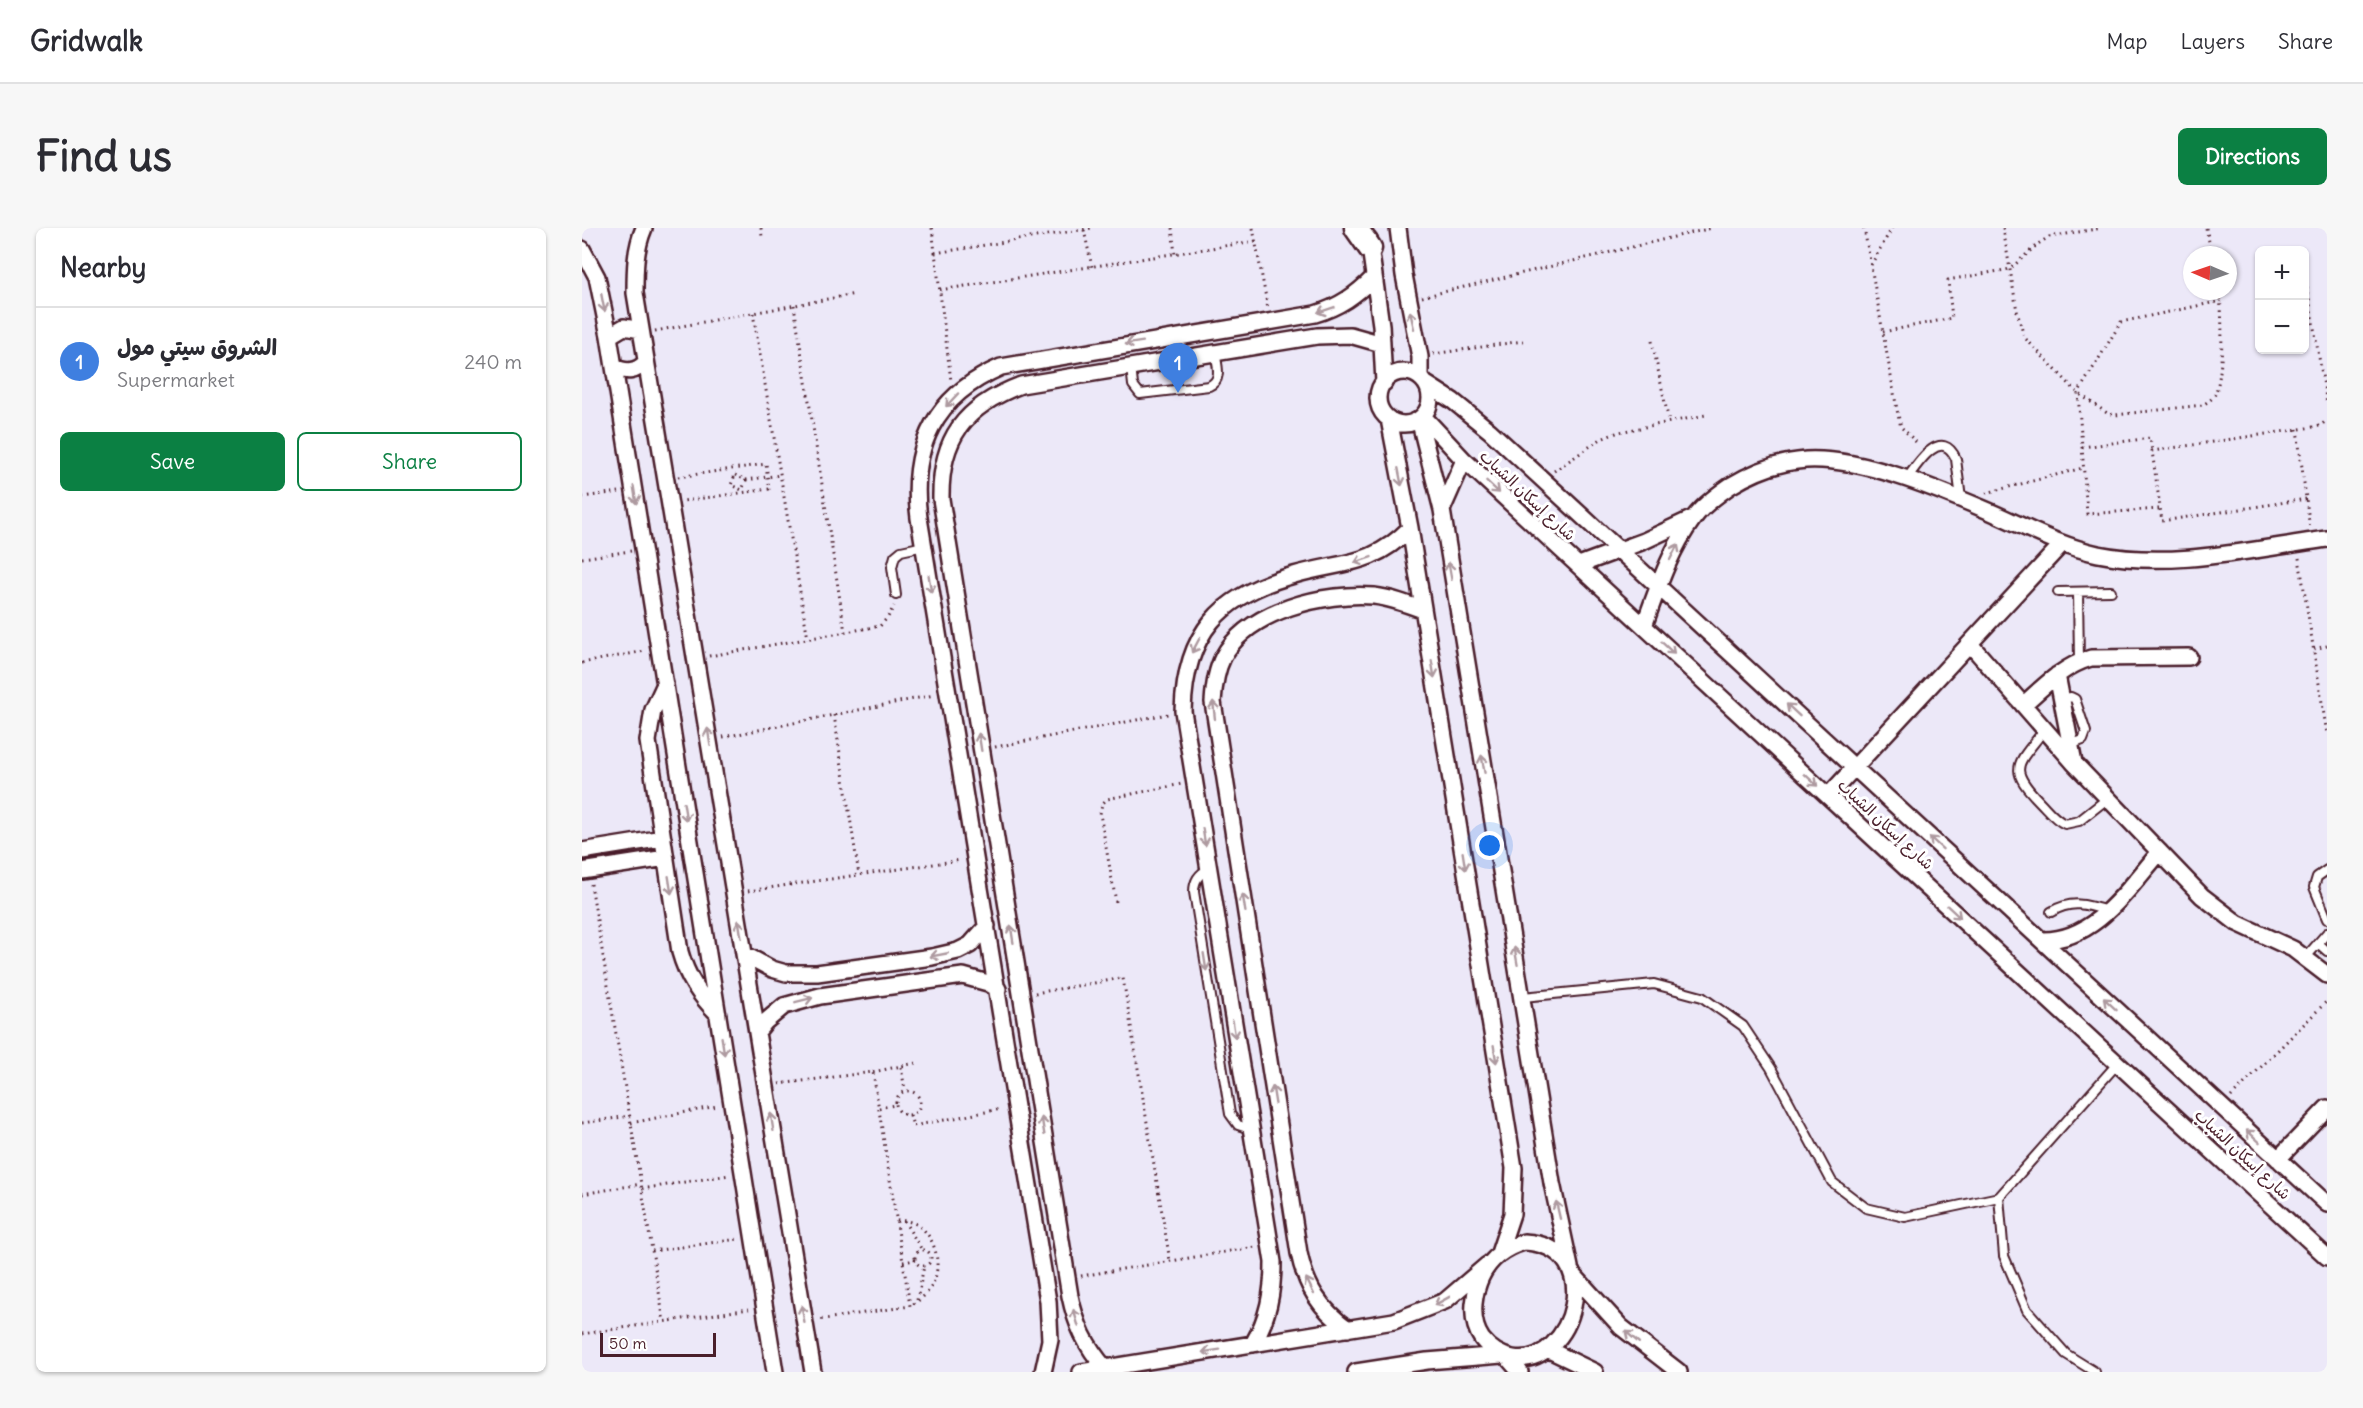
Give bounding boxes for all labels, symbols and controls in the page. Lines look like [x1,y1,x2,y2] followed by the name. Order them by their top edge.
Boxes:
[30,23,143,59] text: Gridwalk
[2107,28,2147,55] text: Map
[2180,28,2245,55] text: Layers
[2278,28,2333,55] text: Share
[2178,128,2327,185] button: Directions
[36,130,172,182] text: Find us
[2183,246,2237,300] north arrow
[2255,246,2309,354] map controls
[2255,246,2309,300] button: +
[60,251,146,284] text: Nearby
[598,293,609,312] one-way arrow
[2255,300,2309,354] button: −
[1317,306,1336,317] one-way arrow
[1406,310,1418,329] one-way arrow
[117,333,277,361] text: الشروق سيتي مول
[1125,338,1145,349] one-way arrow
[1158,344,1198,393] pin: 1
[76,349,83,374] text: 1
[464,349,522,374] text: 240 m
[117,367,235,392] text: Supermarket
[945,392,959,407] one-way arrow
[60,432,285,491] button: Save
[297,432,522,491] button: Share
[1474,445,1580,546] street label: شارع إسكان الشباب
[1395,467,1407,486] one-way arrow
[1486,480,1501,494] one-way arrow
[629,485,640,505] one-way arrow
[1669,544,1680,562] one-way arrow
[1354,555,1372,566] one-way arrow
[1445,562,1456,582] one-way arrow
[925,573,936,593] one-way arrow
[1190,636,1201,654] one-way arrow
[1660,641,1675,655] one-way arrow
[1427,659,1438,678] one-way arrow
[1208,701,1219,721] one-way arrow
[1786,703,1801,717] one-way arrow
[703,728,714,747] one-way arrow
[975,732,986,752] one-way arrow
[1477,754,1488,774] one-way arrow
[1803,773,1818,787] one-way arrow
[1832,774,1938,875] street label: شارع إسكان الشباب
[680,802,691,822] one-way arrow
[1198,826,1209,846] one-way arrow
[1475,831,1504,860] your location
[1929,836,1944,850] one-way arrow
[1458,851,1469,871] one-way arrow
[665,874,676,894] one-way arrow
[1238,893,1249,913] one-way arrow
[1946,905,1961,919] one-way arrow
[735,920,746,940] one-way arrow
[1006,925,1017,944] one-way arrow
[1510,946,1521,966] one-way arrow
[930,950,950,961] one-way arrow
[1200,952,1211,971] one-way arrow
[794,993,813,1005] one-way arrow
[2103,997,2118,1011] one-way arrow
[1229,1019,1240,1038] one-way arrow
[718,1036,729,1056] one-way arrow
[1490,1043,1501,1063] one-way arrow
[1269,1086,1280,1106] one-way arrow
[2189,1104,2295,1205] street label: شارع إسكان الشباب
[766,1112,777,1132] one-way arrow
[1037,1117,1048,1137] one-way arrow
[2246,1129,2261,1143] one-way arrow
[1551,1201,1563,1220] one-way arrow
[1304,1278,1316,1296] one-way arrow
[1434,1296,1451,1308] one-way arrow
[797,1305,808,1325] one-way arrow
[1070,1309,1081,1328] one-way arrow
[600,1330,716,1358] scale bar
[1624,1330,1640,1343] one-way arrow
[609,1333,647,1353] text: 50 m
[1202,1346,1222,1357] one-way arrow

